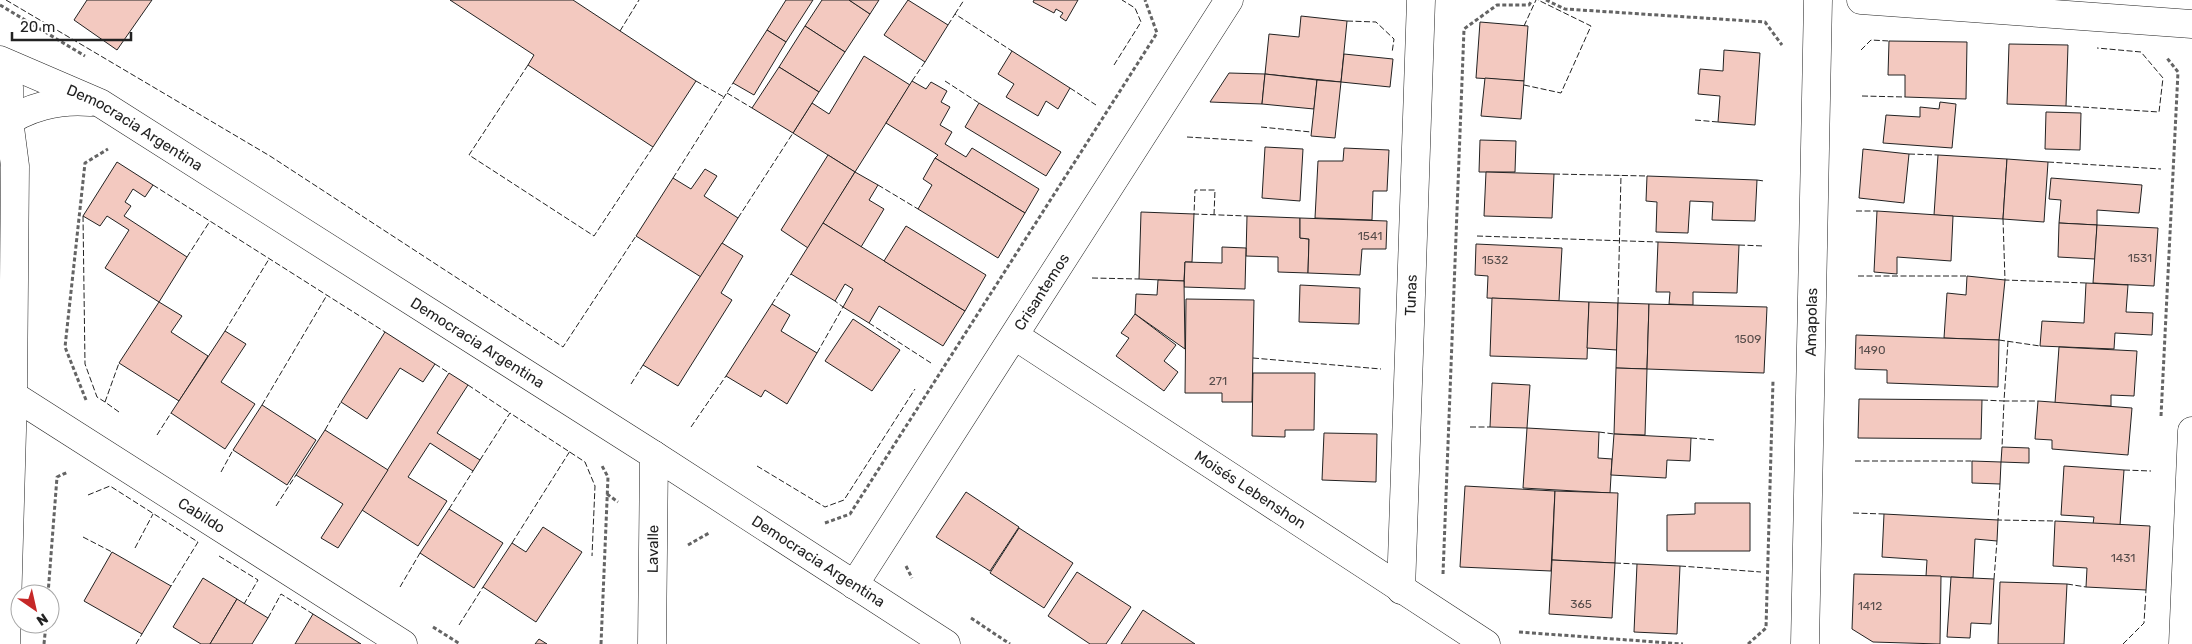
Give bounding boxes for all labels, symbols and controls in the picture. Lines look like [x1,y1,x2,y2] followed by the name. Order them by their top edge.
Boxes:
[12,10,131,42] scale bar
[20,18,55,36] text: 20 m
[64,81,206,175] street label: Democracia Argentina
[1358,229,1382,243] house number: 1541
[1010,250,1073,334] street label: Crisantemos
[2128,251,2152,265] house number: 1531
[1482,253,1508,267] house number: 1532
[1401,274,1421,316] street label: Tunas
[1802,287,1821,357] street label: Amapolas
[407,294,548,392] street label: Democracia Argentina
[1734,332,1762,346] house number: 1509
[1858,343,1886,357] house number: 1490
[1209,374,1227,388] house number: 271
[1191,447,1309,533] street label: Moisés Lebenshon
[175,494,228,537] street label: Cabildo
[748,512,888,611] street label: Democracia Argentina
[644,525,662,573] street label: Lavalle
[2111,551,2135,565] house number: 1431
[10,584,60,634] north arrow
[1570,597,1592,611] house number: 365
[1858,599,1882,613] house number: 1412
[33,609,51,629] text: N

